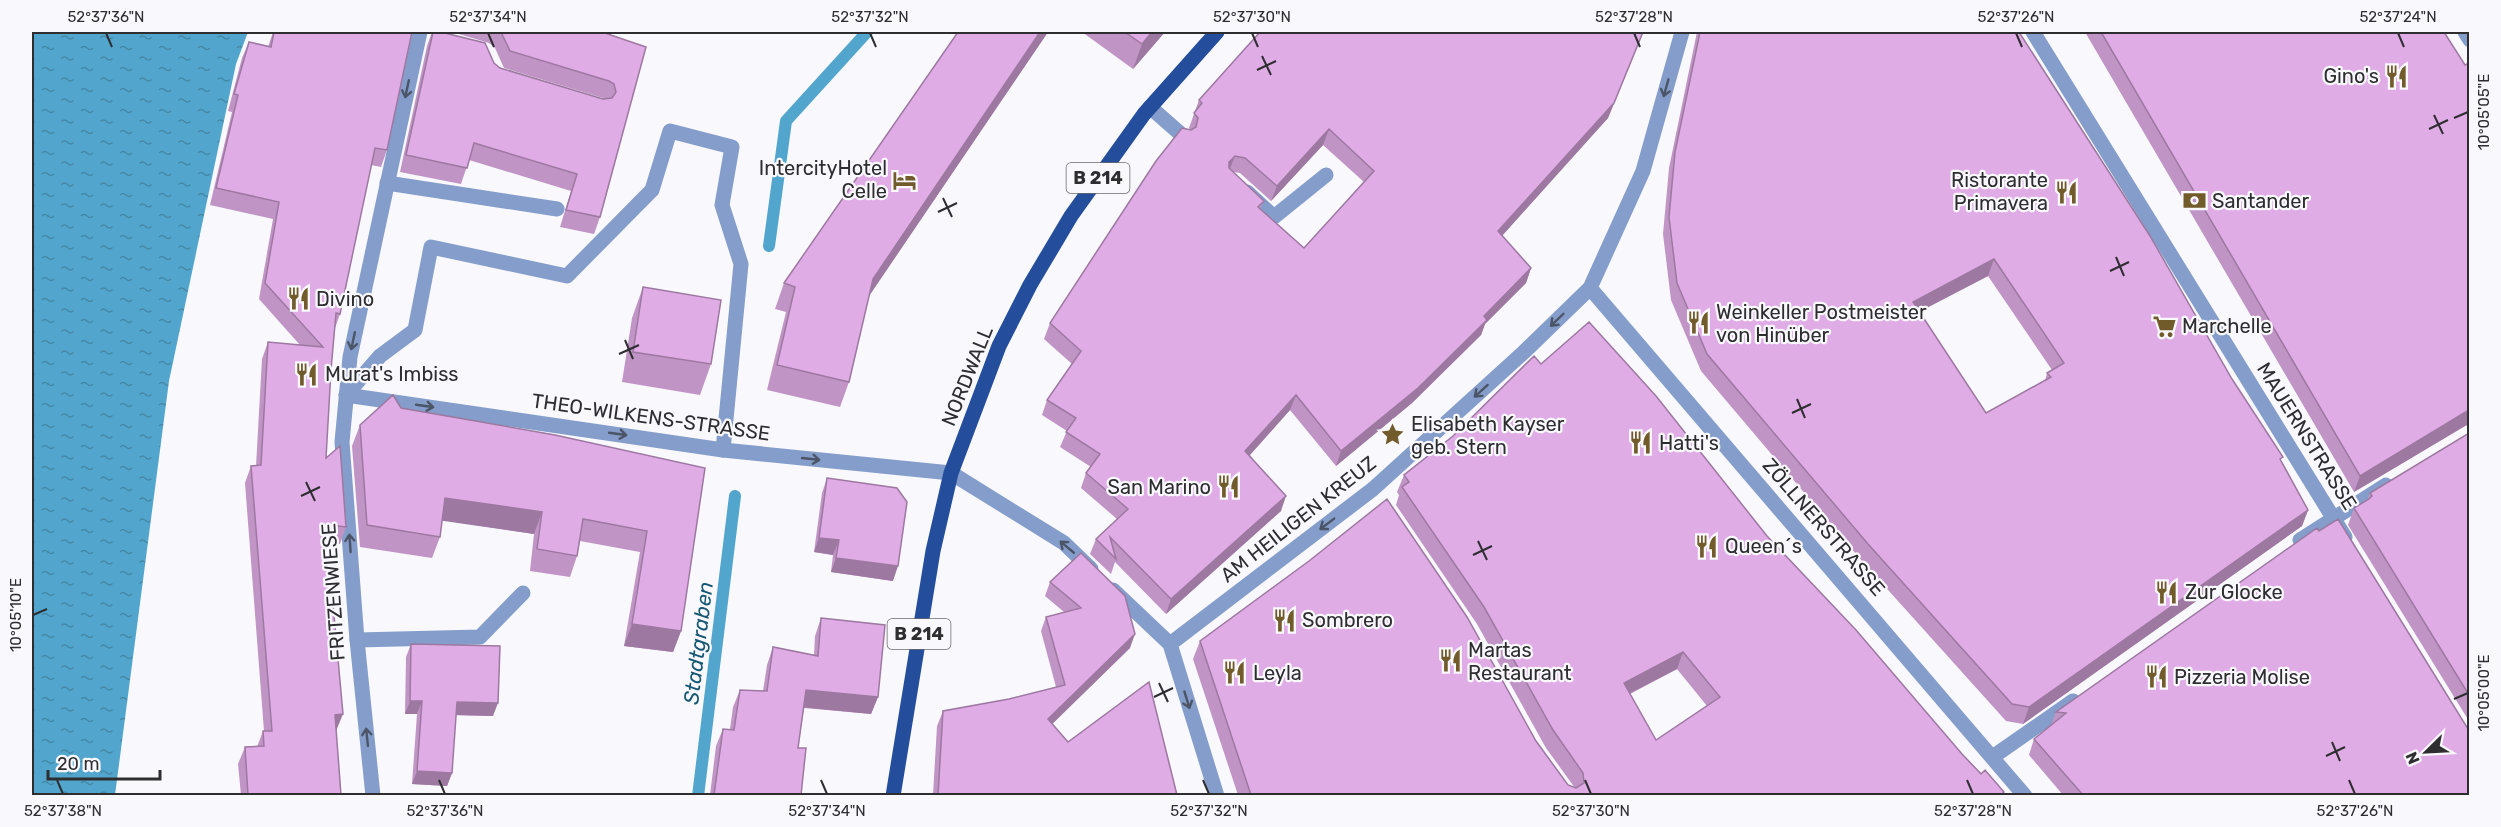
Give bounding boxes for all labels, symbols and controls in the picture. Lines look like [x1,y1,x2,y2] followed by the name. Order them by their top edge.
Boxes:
[67,8,145,26] text: 52°37'36"N
[449,8,527,26] text: 52°37'34"N
[831,8,909,26] text: 52°37'32"N
[1213,8,1291,26] text: 52°37'30"N
[1595,8,1673,26] text: 52°37'28"N
[1978,8,2054,26] text: 52°37'26"N
[2359,8,2437,26] text: 52°37'24"N
[2384,63,2410,89] restaurant icon: Gino's
[2323,64,2379,88] place label: Gino's
[2475,74,2493,150] text: 10°05'05"E
[401,78,412,98] one-way arrow
[1660,78,1671,97] one-way arrow
[759,156,887,203] place label: IntercityHotel Celle
[1066,163,1130,193] road number: B 214
[892,167,918,193] hotel icon: IntercityHotel Celle
[1951,168,2048,215] place label: Ristorante Primavera
[2053,179,2079,205] restaurant icon: Ristorante Primavera
[2181,188,2207,214] bank icon: Santander
[2212,189,2310,213] place label: Santander
[285,286,311,312] restaurant icon: Divino
[316,287,374,311] place label: Divino
[1716,300,1927,347] place label: Weinkeller Postmeister von Hinüber
[1685,310,1711,336] restaurant icon: Weinkeller Postmeister von Hinüber
[1549,313,1564,327] one-way arrow
[2151,313,2177,339] supermarket icon: Marchelle
[2182,314,2272,338] place label: Marchelle
[936,323,998,429] street label: NORDWALL
[347,331,358,350] one-way arrow
[2252,358,2362,514] street label: MAUERNSTRASSE
[294,361,320,387] restaurant icon: Murat's Imbiss
[325,362,459,386] place label: Murat's Imbiss
[1473,384,1488,398] one-way arrow
[530,388,772,446] street label: THEO-WILKENS-STRASSE
[415,401,434,412] one-way arrow
[1411,412,1565,459] place label: Elisabeth Kayser geb. Stern
[1380,422,1406,448] place icon: Elisabeth Kayser geb. Stern
[607,429,627,440] one-way arrow
[1628,430,1654,456] restaurant icon: Hatti's
[1659,431,1719,455] place label: Hatti's
[1216,451,1380,587] street label: AM HEILIGEN KREUZ
[1758,453,1890,601] street label: ZÖLLNERSTRASSE
[801,454,821,465] one-way arrow
[1216,474,1242,500] restaurant icon: San Marino
[1108,475,1211,499] place label: San Marino
[1319,518,1335,531] one-way arrow
[316,522,350,662] street label: FRITZENWIESE
[1694,533,1720,559] restaurant icon: Queen´s
[344,534,355,554] one-way arrow
[1725,534,1802,558] place label: Queen´s
[1059,540,1075,553] one-way arrow
[7,578,25,652] text: 10°05'10"E
[2154,579,2180,605] restaurant icon: Zur Glocke
[678,580,718,706] water label: Stadtgraben
[2185,580,2283,604] place label: Zur Glocke
[1271,607,1297,633] restaurant icon: Sombrero
[1302,608,1393,632] place label: Sombrero
[888,619,950,649] road number: B 214
[1468,638,1572,685] place label: Martas Restaurant
[1437,648,1463,674] restaurant icon: Martas Restaurant
[2475,654,2493,732] text: 10°05'00"E
[1222,660,1248,686] restaurant icon: Leyla
[1253,661,1302,685] place label: Leyla
[2143,664,2169,690] restaurant icon: Pizzeria Molise
[2174,665,2310,689] place label: Pizzeria Molise
[1182,690,1193,709] one-way arrow
[2396,722,2456,782] north arrow
[361,728,372,748] one-way arrow
[48,743,160,781] scale bar
[2402,749,2424,767] text: N
[57,753,99,775] text: 20 m
[24,802,102,820] text: 52°37'38"N
[406,802,484,820] text: 52°37'36"N
[788,802,866,820] text: 52°37'34"N
[1170,802,1248,820] text: 52°37'32"N
[1552,802,1630,820] text: 52°37'30"N
[1934,802,2012,820] text: 52°37'28"N
[2317,802,2393,820] text: 52°37'26"N

